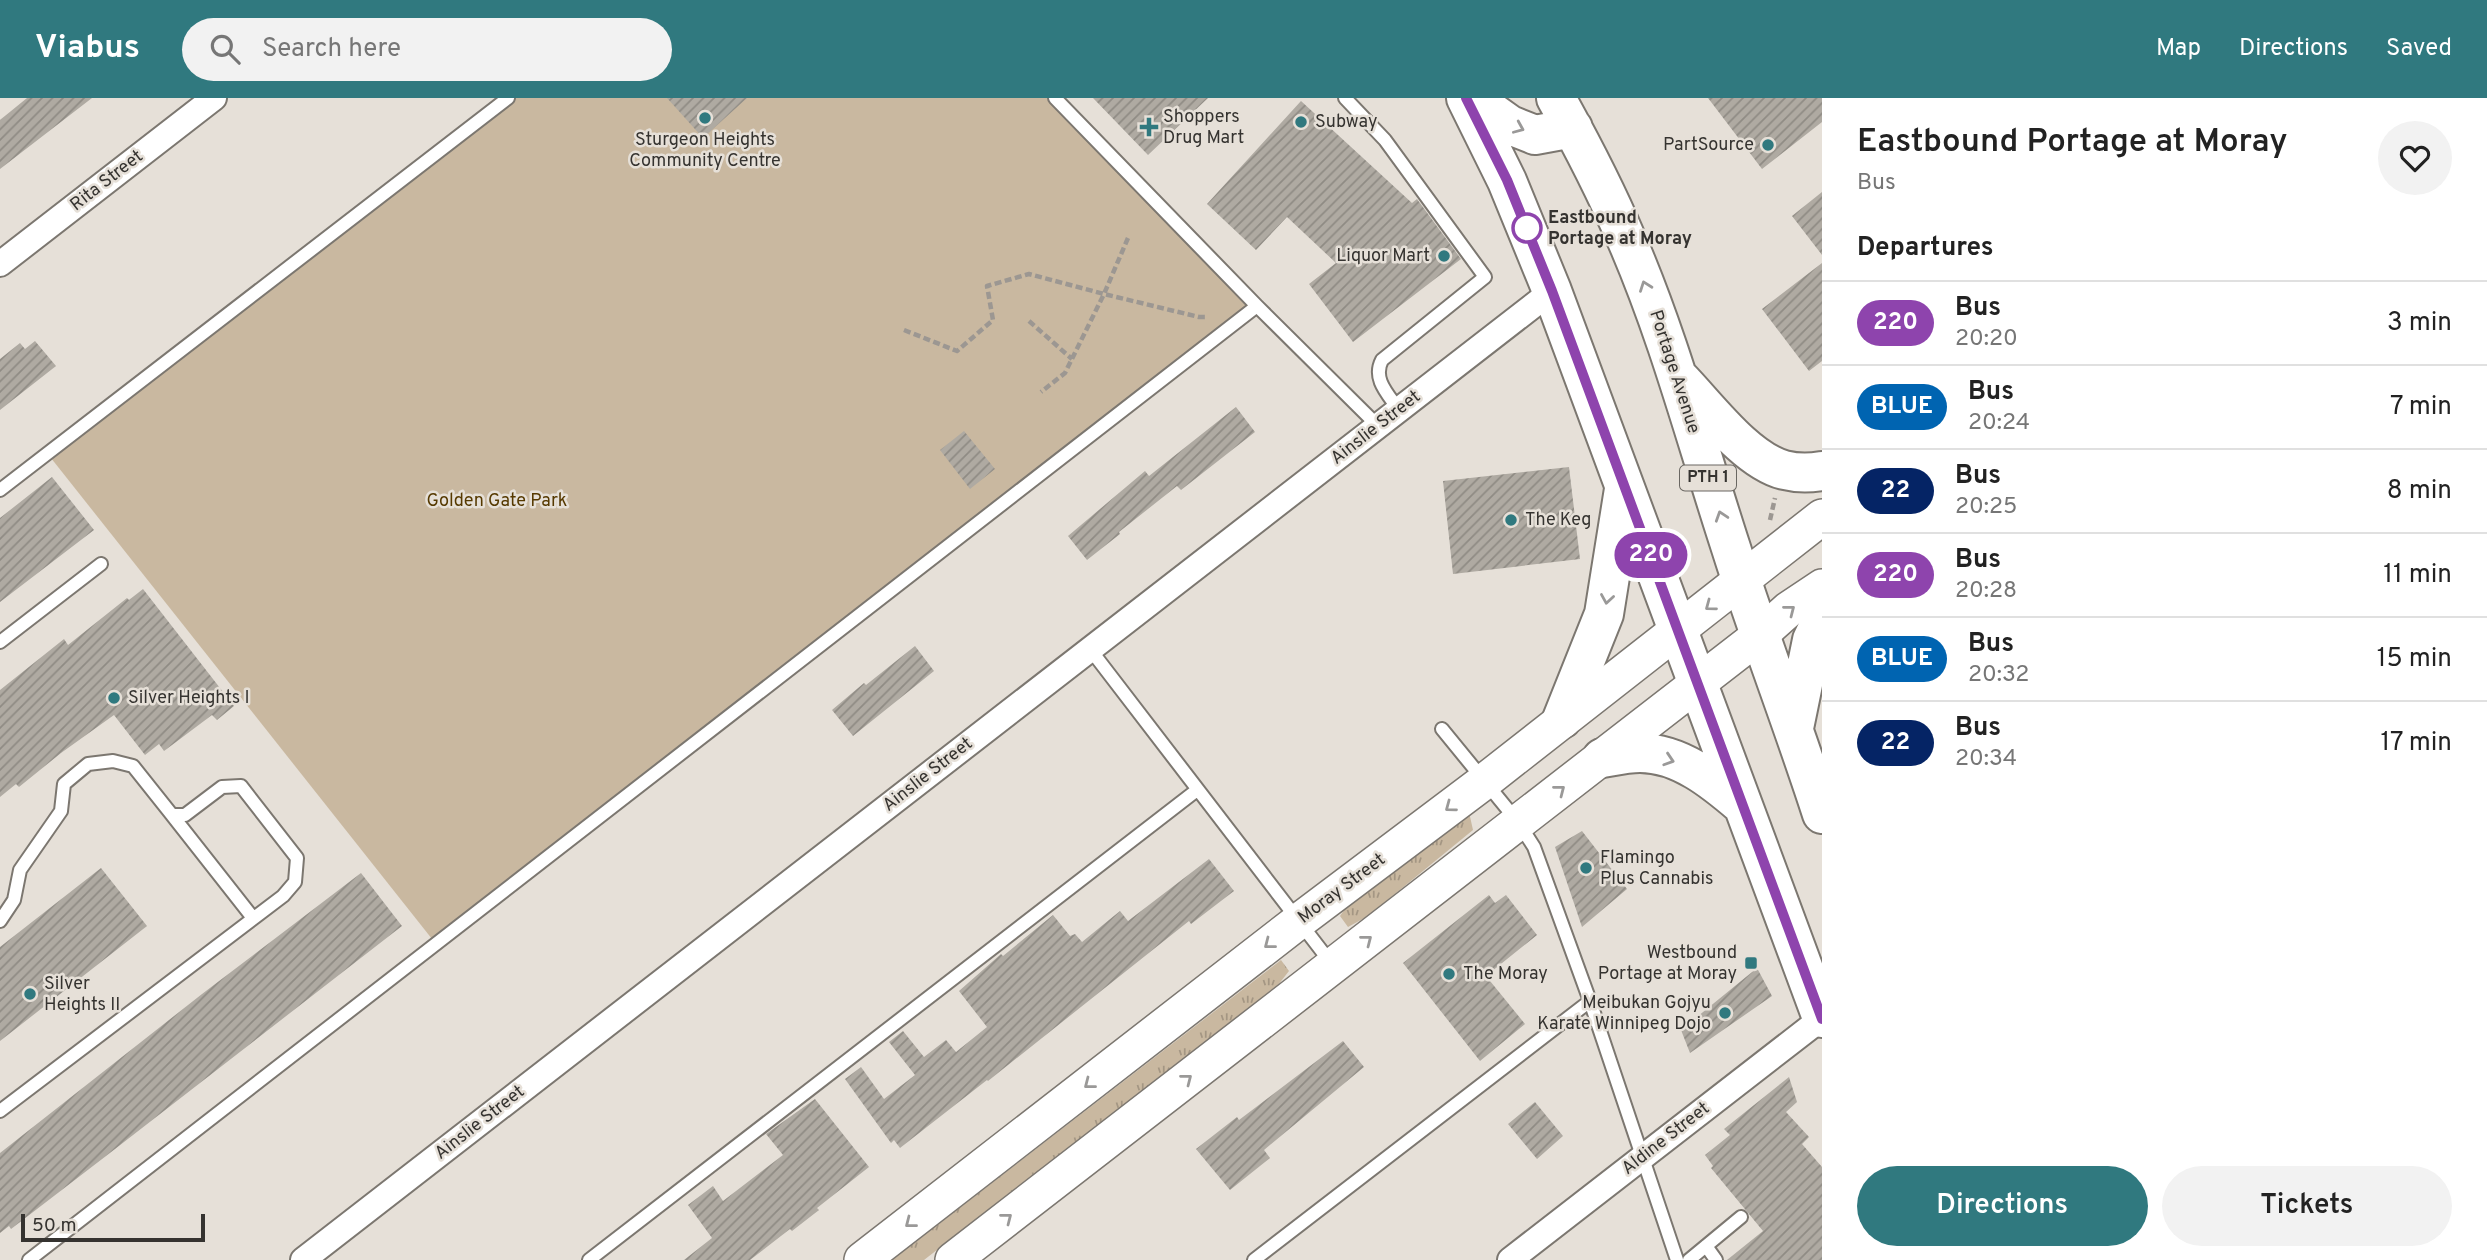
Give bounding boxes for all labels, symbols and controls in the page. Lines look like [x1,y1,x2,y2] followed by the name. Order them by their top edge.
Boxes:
[182,18,672,81] search box
[35,28,140,70] text: Viabus
[206,30,244,68] icon: search
[262,33,401,66] text: Search here
[2156,34,2201,64] text: Map
[2239,34,2348,64] text: Directions
[2386,34,2452,64] text: Saved
[1163,106,1244,150] place label: Shoppers Drug Mart
[697,110,713,126] marker: Sturgeon Heights Community Centre
[1315,111,1378,134] place label: Subway
[1293,114,1309,130] marker: Subway
[1141,119,1157,135] marker: Shoppers Drug Mart
[1512,120,1524,134] one-way arrow
[2378,121,2452,195] button: heart
[1857,122,2288,164] text: Eastbound Portage at Moray
[629,129,781,173] place label: Sturgeon Heights Community Centre
[1663,134,1754,157] place label: PartSource
[1760,137,1776,153] marker: PartSource
[66,145,148,217] street label: Rita Street
[1857,169,1896,198] text: Bus
[1548,207,1692,251] place label: Eastbound Portage at Moray
[1512,213,1542,243] marker: Eastbound Portage at Moray
[1857,232,1994,265] text: Departures
[1336,245,1430,268] place label: Liquor Mart
[1436,248,1452,264] marker: Liquor Mart
[1639,281,1653,293] one-way arrow
[1955,292,2001,325] text: Bus
[1643,307,1705,437] street label: Portage Avenue
[2387,307,2452,340] text: 3 min
[1873,308,1918,338] text: 220
[1955,325,2018,354] text: 20:20
[1968,376,2014,409] text: Bus
[1326,386,1426,470] street label: Ainslie Street
[2390,391,2452,424] text: 7 min
[1871,392,1933,422] text: BLUE
[1968,409,2030,438] text: 20:24
[1955,460,2001,493] text: Bus
[1680,466,1736,490] road number: PTH 1
[2387,475,2452,508] text: 8 min
[1881,476,1910,506] text: 22
[427,490,567,513] park label: Golden Gate Park
[1955,493,2017,522] text: 20:25
[1525,509,1591,532] place label: The Keg
[1714,511,1729,523] one-way arrow
[1503,512,1519,528] marker: The Keg
[1611,532,1691,578] line badge: 220
[1628,540,1674,570] text: 220
[1955,544,2001,577] text: Bus
[2383,559,2452,592] text: 11 min
[1873,560,1918,590] text: 220
[1955,577,2017,606] text: 20:28
[1600,594,1615,605] one-way arrow
[1705,597,1718,610] one-way arrow
[1782,605,1795,618] one-way arrow
[1968,628,2014,661] text: Bus
[2377,643,2452,676] text: 15 min
[1871,644,1933,674] text: BLUE
[1968,661,2029,690] text: 20:32
[128,687,250,710] place label: Silver Heights I
[106,690,122,706] marker: Silver Heights I
[1955,712,2001,745] text: Bus
[2380,727,2452,760] text: 17 min
[1881,728,1910,758] text: 22
[878,733,978,817] street label: Ainslie Street
[1955,745,2017,774] text: 20:34
[1662,752,1674,766] one-way arrow
[1552,786,1565,799] one-way arrow
[1446,798,1458,811] one-way arrow
[1600,847,1713,891] place label: Flamingo Plus Cannabis
[1294,849,1390,929] street label: Moray Street
[1578,860,1594,876] marker: Flamingo Plus Cannabis
[1359,935,1371,948] one-way arrow
[1265,936,1277,949] one-way arrow
[1598,942,1737,986] place label: Westbound Portage at Moray
[1743,955,1759,971] marker: Westbound Portage at Moray
[1463,963,1548,986] place label: The Moray
[1441,966,1457,982] marker: The Moray
[44,973,120,1017] place label: Silver Heights II
[22,986,38,1002] marker: Silver Heights II
[1537,992,1711,1036] place label: Meibukan Gojyu Karate Winnipeg Dojo
[1717,1005,1733,1021] marker: Meibukan Gojyu Karate Winnipeg Dojo
[1179,1074,1192,1087] one-way arrow
[1085,1075,1097,1088] one-way arrow
[430,1081,530,1165] street label: Ainslie Street
[1617,1097,1715,1181] street label: Aldine Street
[1857,1166,2148,1246] button: Directions
[2162,1166,2452,1246] button: Tickets
[21,1211,205,1243] scale bar
[32,1214,77,1238] text: 50 m
[999,1214,1012,1227] one-way arrow
[905,1215,917,1228] one-way arrow

